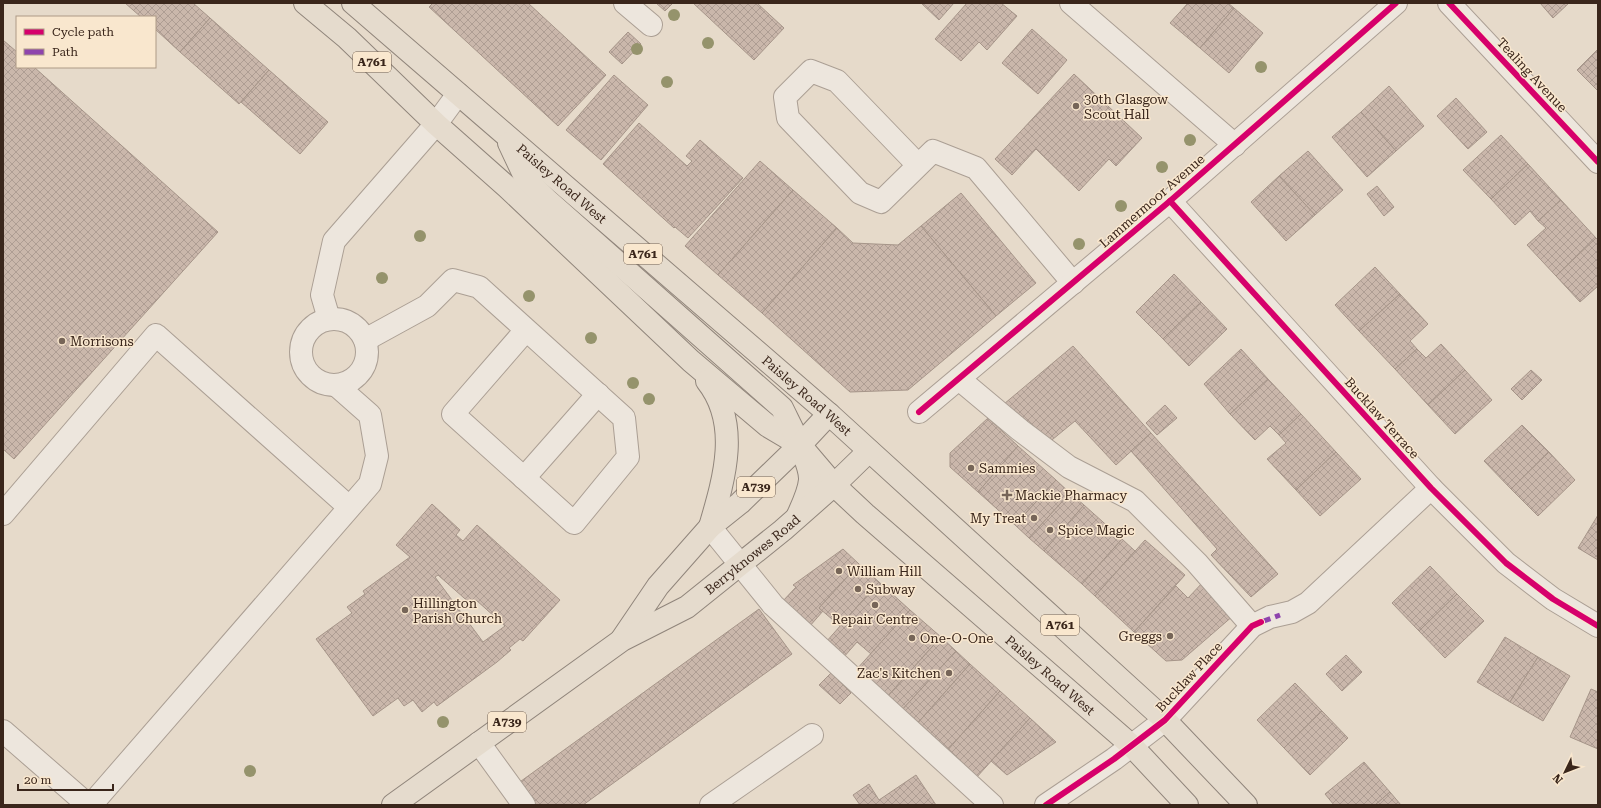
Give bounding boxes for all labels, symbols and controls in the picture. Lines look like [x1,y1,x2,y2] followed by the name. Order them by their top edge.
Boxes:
[16,16,156,68] legend
[52,25,114,39] text: Cycle path
[1494,35,1570,115] street label: Tealing Avenue
[52,45,78,59] text: Path
[353,52,391,72] road number: A761
[1084,92,1168,122] place label: 30th Glasgow Scout Hall
[1071,101,1081,111] marker: 30th Glasgow Scout Hall
[514,141,610,226] street label: Paisley Road West
[1096,151,1208,251] street label: Lammermoor Avenue
[624,244,662,264] road number: A761
[70,334,134,349] place label: Morrisons
[57,336,67,346] marker: Morrisons
[759,352,855,438] street label: Paisley Road West
[1342,374,1422,462] street label: Bucklaw Terrace
[979,461,1035,476] place label: Sammies
[966,463,976,473] marker: Sammies
[737,477,775,497] road number: A739
[1015,488,1127,503] place label: Mackie Pharmacy
[1002,490,1012,500] marker: Mackie Pharmacy
[702,511,803,597] street label: Berryknowes Road
[970,511,1026,526] place label: My Treat
[1029,513,1039,523] marker: My Treat
[1058,523,1135,538] place label: Spice Magic
[1045,525,1055,535] marker: Spice Magic
[847,564,922,579] place label: William Hill
[834,566,844,576] marker: William Hill
[866,582,916,597] place label: Subway
[853,584,863,594] marker: Subway
[413,596,503,626] place label: Hillington Parish Church
[870,600,880,610] marker: Repair Centre
[400,605,410,615] marker: Hillington Parish Church
[832,612,918,627] place label: Repair Centre
[1041,615,1079,635] road number: A761
[1119,629,1162,644] place label: Greggs
[920,631,993,646] place label: One-O-One
[1165,631,1175,641] marker: Greggs
[1003,632,1098,718] street label: Paisley Road West
[907,633,917,643] marker: One-O-One
[1153,639,1225,715] street label: Bucklaw Place
[857,666,942,681] place label: Zac's Kitchen
[944,668,954,678] marker: Zac's Kitchen
[488,712,526,732] road number: A739
[1545,752,1585,792] north arrow
[18,766,113,792] scale bar
[1550,771,1566,786] text: N
[24,773,51,787] text: 20 m

